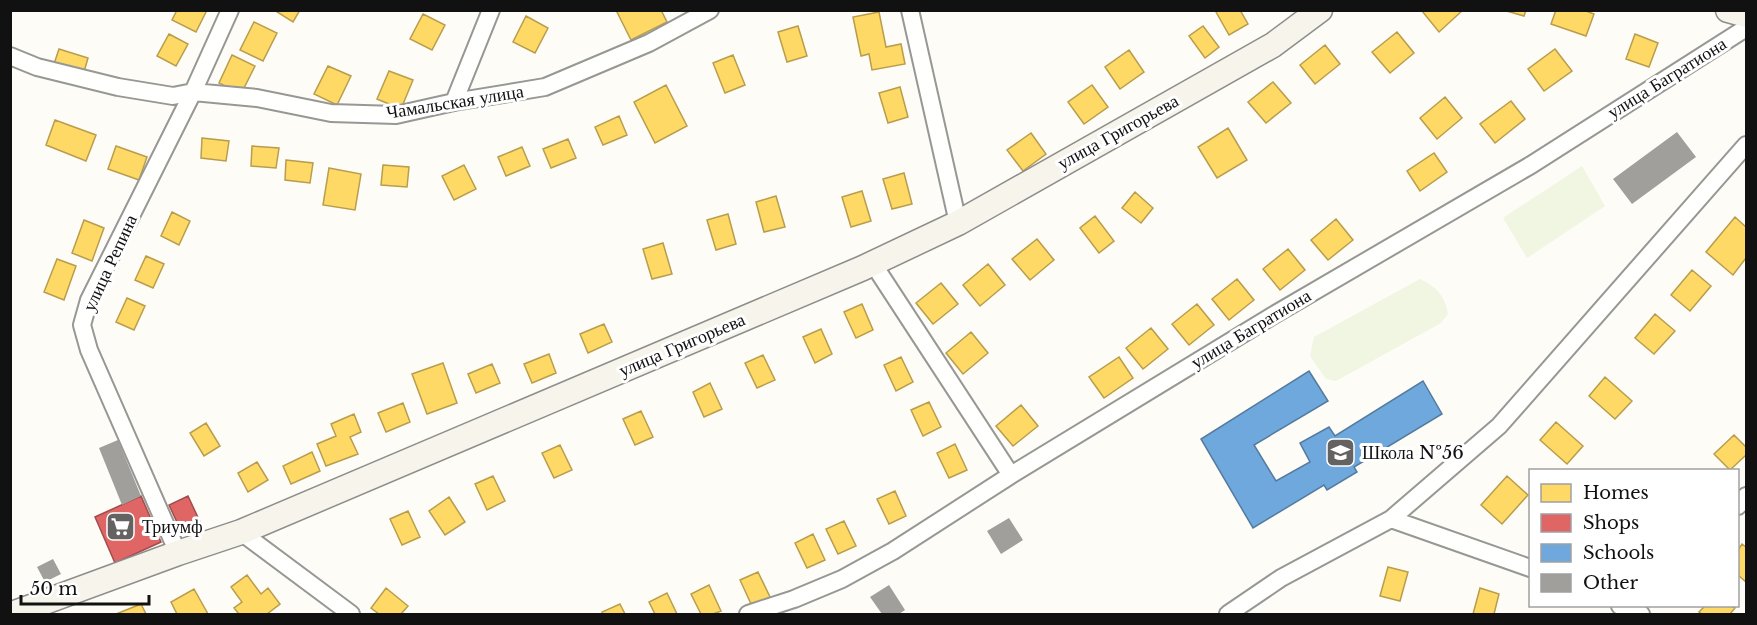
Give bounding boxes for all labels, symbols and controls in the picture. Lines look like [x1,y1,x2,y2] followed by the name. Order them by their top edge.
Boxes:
[1604,33,1730,123] street label: улица Багратиона
[385,80,525,124] street label: Чамальская улица
[1054,90,1182,174] street label: улица Григорьева
[78,211,142,315] street label: улица Репина
[1187,285,1315,373] street label: улица Багратиона
[616,309,748,381] street label: улица Григорьева
[1325,437,1357,469] school or university icon: Школа №56
[1362,442,1464,464] place label: Школа №56
[1529,469,1739,607] legend
[1583,482,1649,504] text: Homes
[105,511,137,543] supermarket icon: Триумф
[1583,512,1639,534] text: Shops
[142,516,203,538] place label: Триумф
[1583,542,1654,564] text: Schools
[21,568,148,606] scale bar
[1583,572,1639,594] text: Other
[30,578,78,600] text: 50 m

